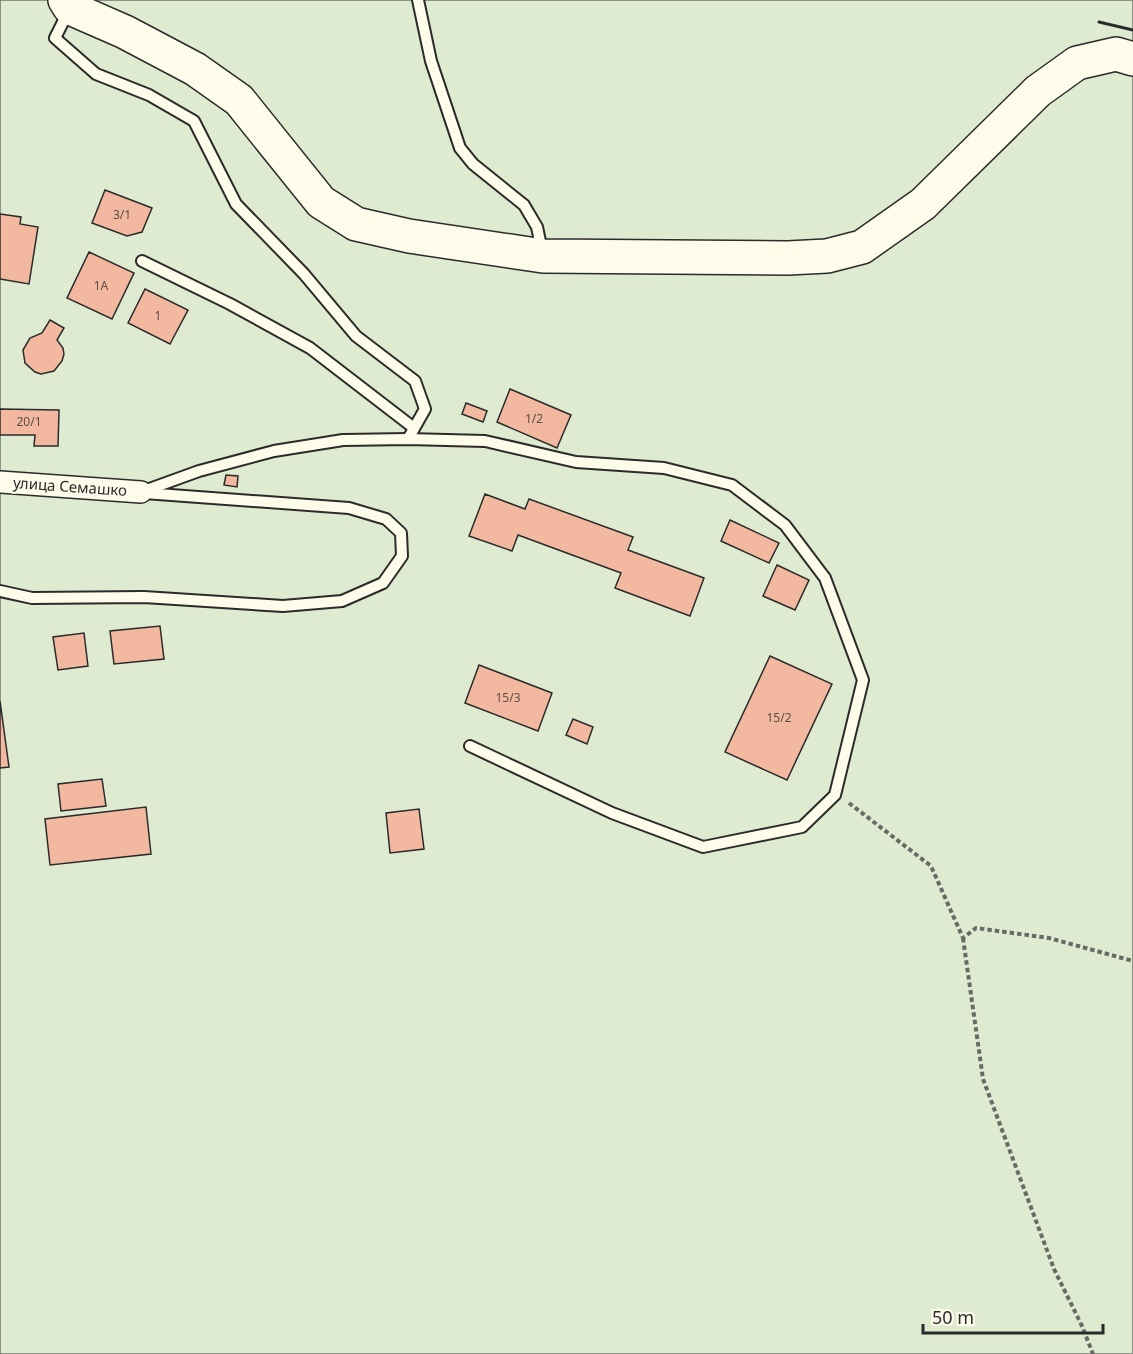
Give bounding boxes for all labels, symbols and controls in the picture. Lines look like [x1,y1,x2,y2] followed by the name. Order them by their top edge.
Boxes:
[113,206,131,223] house number: 3/1
[94,277,109,294] house number: 1А
[155,307,161,324] house number: 1
[525,410,543,427] house number: 1/2
[16,413,42,430] house number: 20/1
[12,472,128,500] street label: улица Семашко
[495,689,521,706] house number: 15/3
[766,709,792,726] house number: 15/2
[923,1297,1103,1335] scale bar
[932,1305,974,1329] text: 50 m

